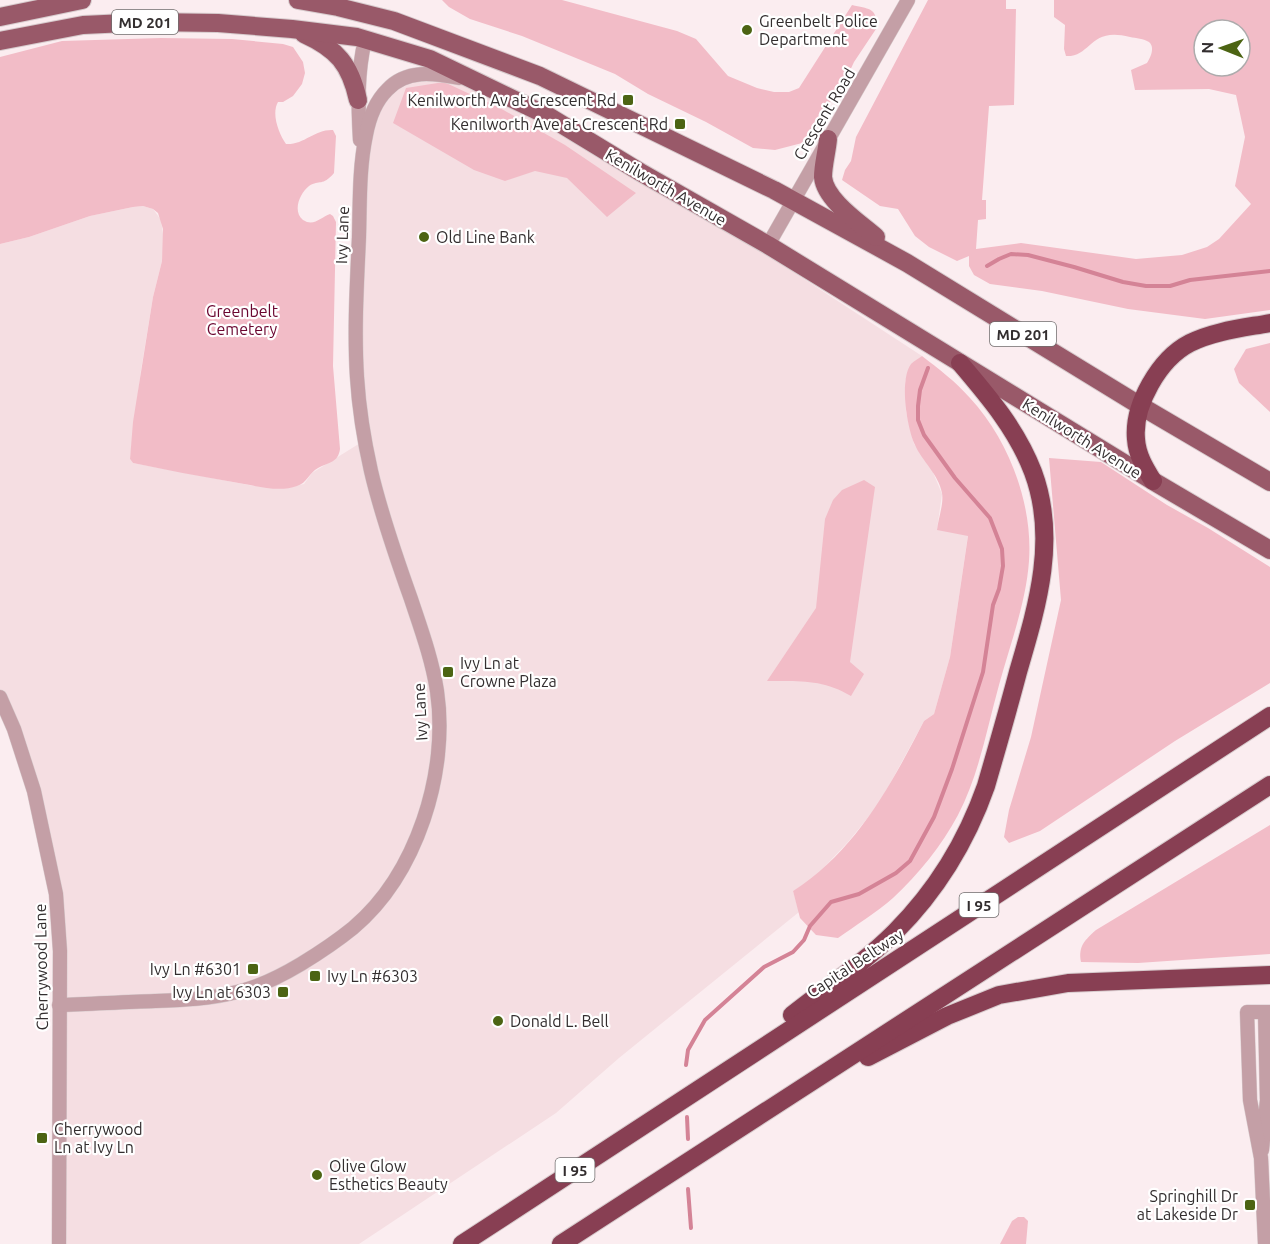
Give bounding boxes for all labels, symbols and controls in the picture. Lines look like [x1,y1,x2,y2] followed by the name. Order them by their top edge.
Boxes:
[112,10,178,34] road number: MD 201
[759,12,878,48] place label: Greenbelt Police Department
[1192,18,1252,78] north arrow
[740,23,754,37] marker: Greenbelt Police Department
[1198,42,1216,54] text: N
[790,65,858,163] street label: Crescent Road
[407,91,616,109] place label: Kenilworth Av at Crescent Rd
[621,93,635,107] marker: Kenilworth Av at Crescent Rd
[451,115,668,133] place label: Kenilworth Ave at Crescent Rd
[673,117,687,131] marker: Kenilworth Ave at Crescent Rd
[602,145,730,229] street label: Kenilworth Avenue
[332,206,352,264] street label: Ivy Lane
[436,228,535,246] place label: Old Line Bank
[417,230,431,244] marker: Old Line Bank
[206,302,279,338] park label: Greenbelt Cemetery
[990,322,1056,346] road number: MD 201
[1019,394,1145,482] street label: Kenilworth Avenue
[460,654,557,690] place label: Ivy Ln at Crowne Plaza
[441,665,455,679] marker: Ivy Ln at Crowne Plaza
[409,683,431,741] street label: Ivy Lane
[960,893,998,917] road number: I 95
[31,903,51,1031] street label: Cherrywood Lane
[803,925,907,1001] street label: Capital Beltway
[150,960,241,978] place label: Ivy Ln #6301
[246,962,260,976] marker: Ivy Ln #6301
[327,967,418,985] place label: Ivy Ln #6303
[308,969,322,983] marker: Ivy Ln #6303
[172,983,271,1001] place label: Ivy Ln at 6303
[276,985,290,999] marker: Ivy Ln at 6303
[510,1012,609,1030] place label: Donald L. Bell
[491,1014,505,1028] marker: Donald L. Bell
[54,1120,143,1156] place label: Cherrywood Ln at Ivy Ln
[35,1131,49,1145] marker: Cherrywood Ln at Ivy Ln
[329,1157,448,1193] place label: Olive Glow Esthetics Beauty
[556,1158,594,1182] road number: I 95
[310,1168,324,1182] marker: Olive Glow Esthetics Beauty
[1137,1187,1238,1223] place label: Springhill Dr at Lakeside Dr
[1243,1198,1257,1212] marker: Springhill Dr at Lakeside Dr

